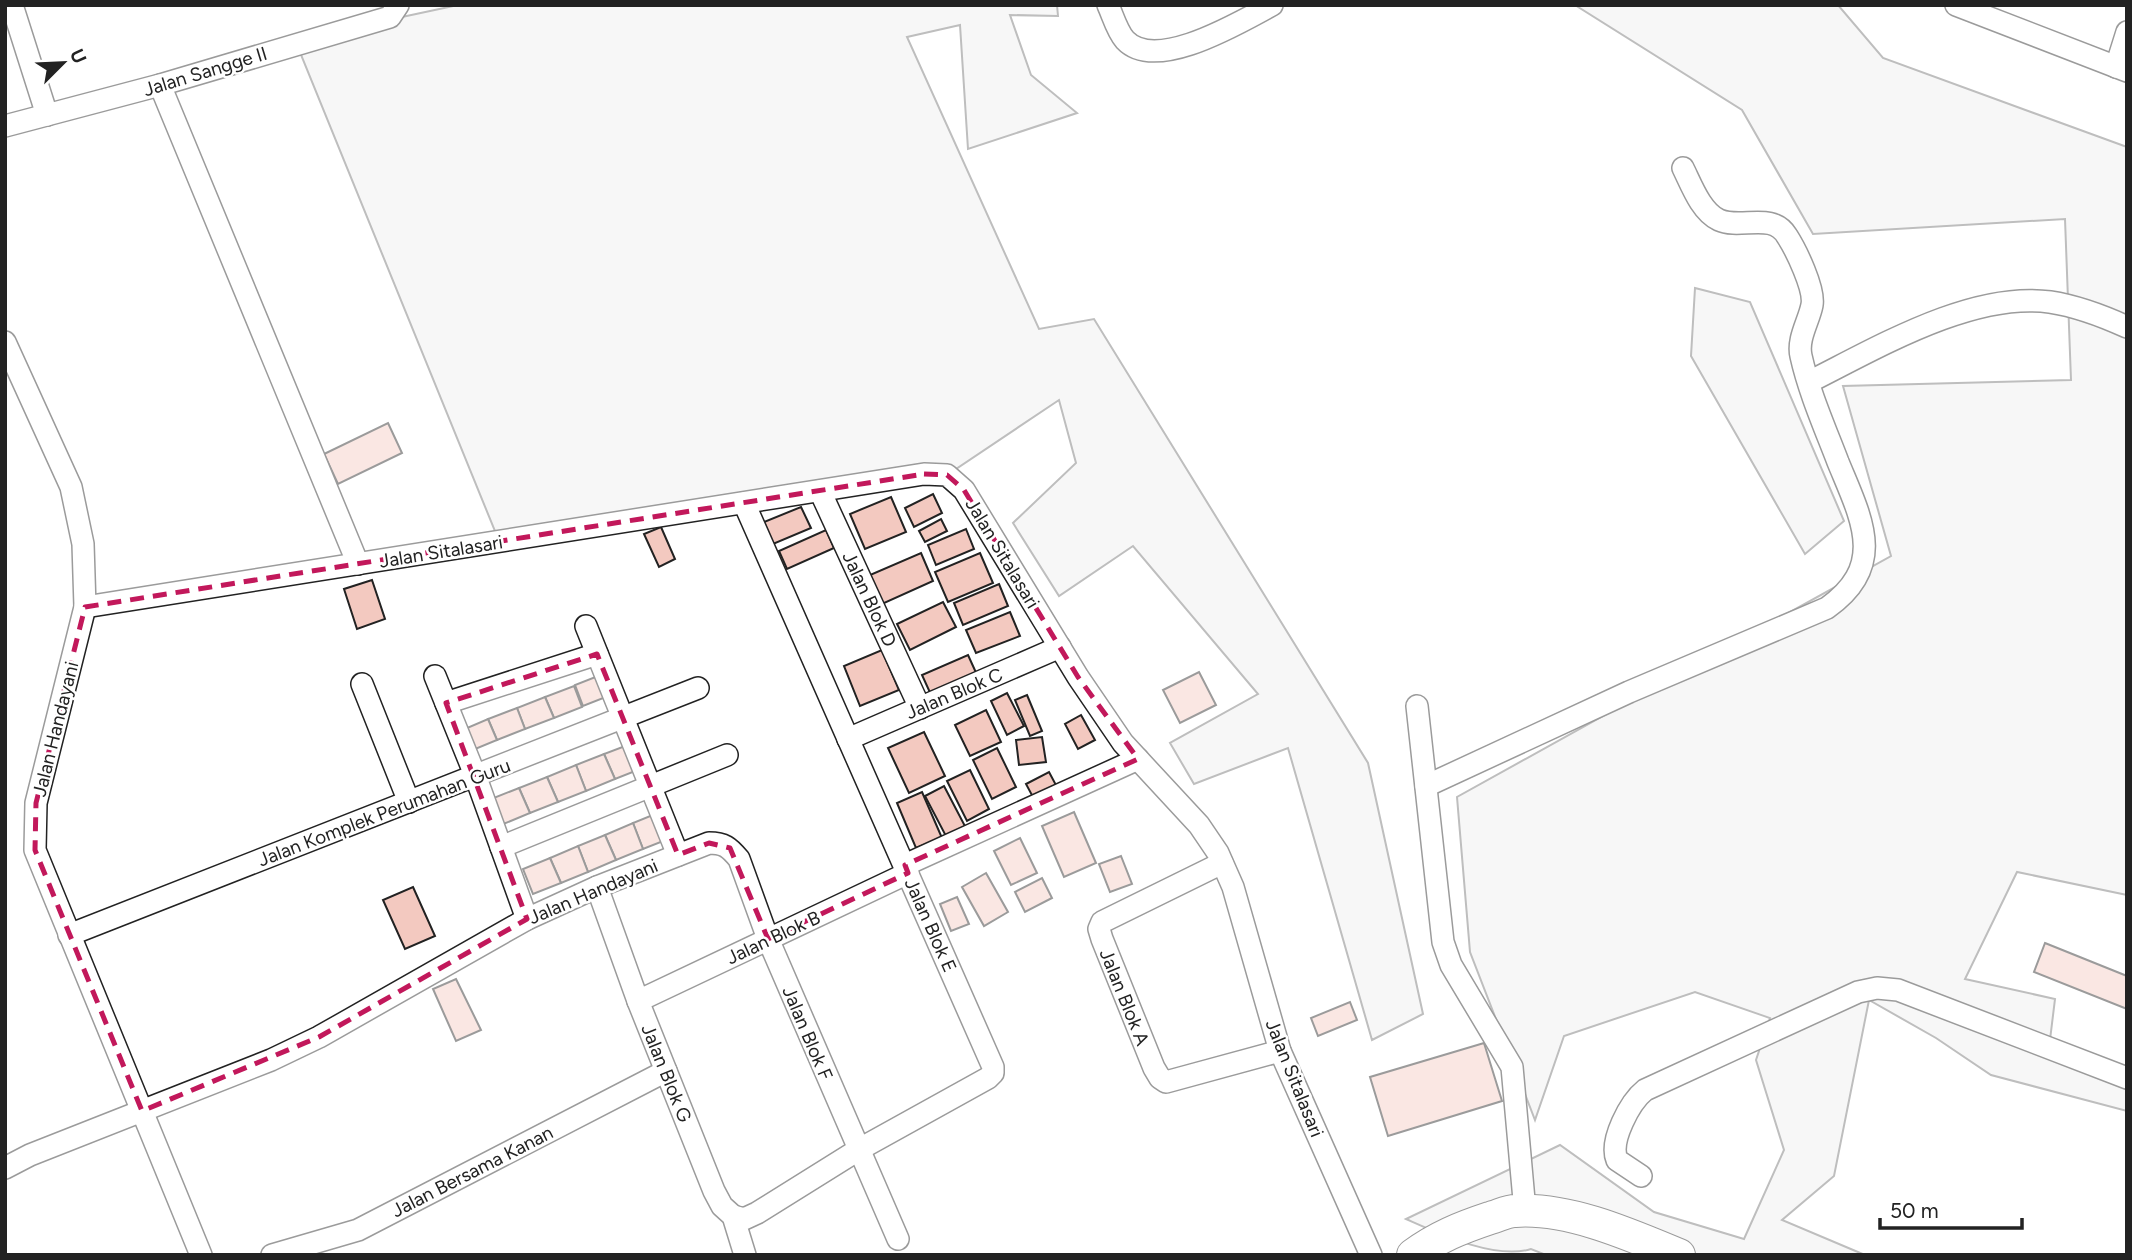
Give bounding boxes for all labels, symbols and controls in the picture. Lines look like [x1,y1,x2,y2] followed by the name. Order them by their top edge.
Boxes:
[28,28,98,98] north arrow
[140,42,270,101] street label: Jalan Sangge II
[65,45,91,67] text: U
[961,494,1045,613] street label: Jalan Sitalasari
[378,530,505,573] street label: Jalan Sitalasari
[837,548,902,650] street label: Jalan Blok D
[28,659,83,799] street label: Jalan Handayani
[902,663,1006,724] street label: Jalan Blok C
[255,754,514,871] street label: Jalan Komplek Perumahan Guru
[525,854,661,929] street label: Jalan Handayani
[900,875,962,976] street label: Jalan Blok E
[723,906,824,969] street label: Jalan Blok B
[1095,945,1154,1049] street label: Jalan Blok A
[777,983,838,1084] street label: Jalan Blok F
[1260,1016,1329,1140] street label: Jalan Sitalasari
[636,1021,697,1126] street label: Jalan Blok G
[388,1121,557,1222] street label: Jalan Bersama Kanan
[1880,1186,2022,1230] scale bar
[1890,1198,1939,1223] text: 50 m

